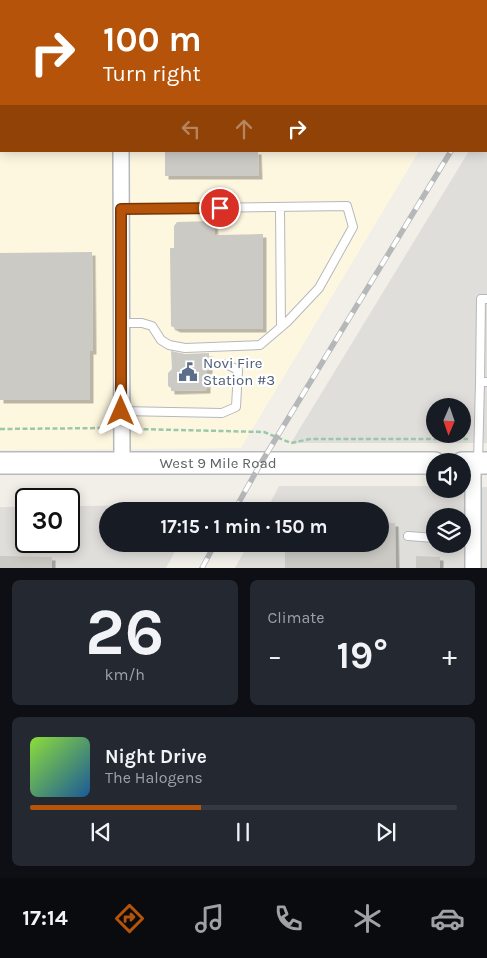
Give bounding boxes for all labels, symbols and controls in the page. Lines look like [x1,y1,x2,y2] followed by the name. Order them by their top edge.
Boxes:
[103,19,202,60] text: 100 m
[20,20,85,85] icon: right
[103,61,201,87] text: Turn right
[177,115,205,143] icon: left
[230,115,258,143] icon: ahead
[283,115,311,143] icon: right
[199,187,241,229] pin
[206,194,234,222] icon: arrive
[203,354,275,389] place label: Novi Fire Station #3
[177,361,199,383] public building icon: Novi Fire Station #3
[94,384,146,436] position arrow
[426,398,471,442] north arrow
[426,398,471,553] map controls
[426,453,471,498] button: sound
[159,454,277,472] street label: West 9 Mile Road
[15,488,80,553] speed limit sign: 30
[426,508,471,553] button: layers
[161,516,327,538] text: 17:15 · 1 min · 150 m
[85,594,164,670] text: 26
[268,608,325,627] text: Climate
[337,633,388,678] text: 19°
[268,639,282,672] text: −
[442,639,457,672] text: +
[104,665,145,684] text: km/h
[105,746,207,768] text: Night Drive
[105,768,203,787] text: The Halogens
[87,818,115,846] icon: previous
[229,818,257,846] icon: pause
[372,818,400,846] icon: next
[112,901,147,936] icon: directions
[192,901,227,936] icon: music
[271,901,306,936] icon: phone
[350,901,385,936] icon: climate
[430,901,465,936] icon: car
[22,905,68,931] text: 17:14

